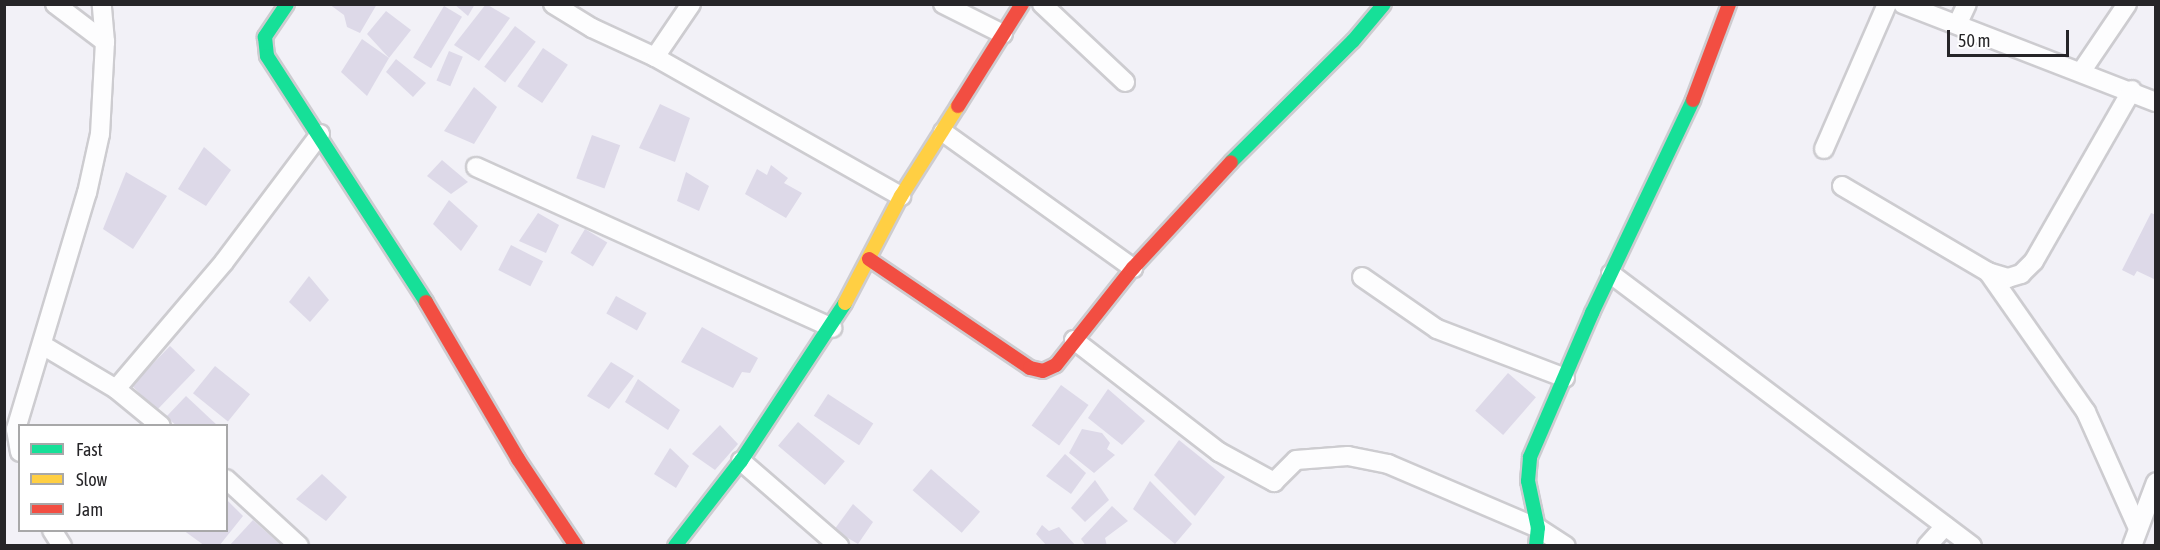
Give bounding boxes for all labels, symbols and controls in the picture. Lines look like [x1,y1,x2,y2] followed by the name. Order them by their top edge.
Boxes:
[1950,18,2072,56] scale bar
[1958,30,1990,51] text: 50 m
[18,424,228,532] legend
[76,439,103,460] text: Fast
[76,469,107,490] text: Slow
[76,499,103,520] text: Jam

